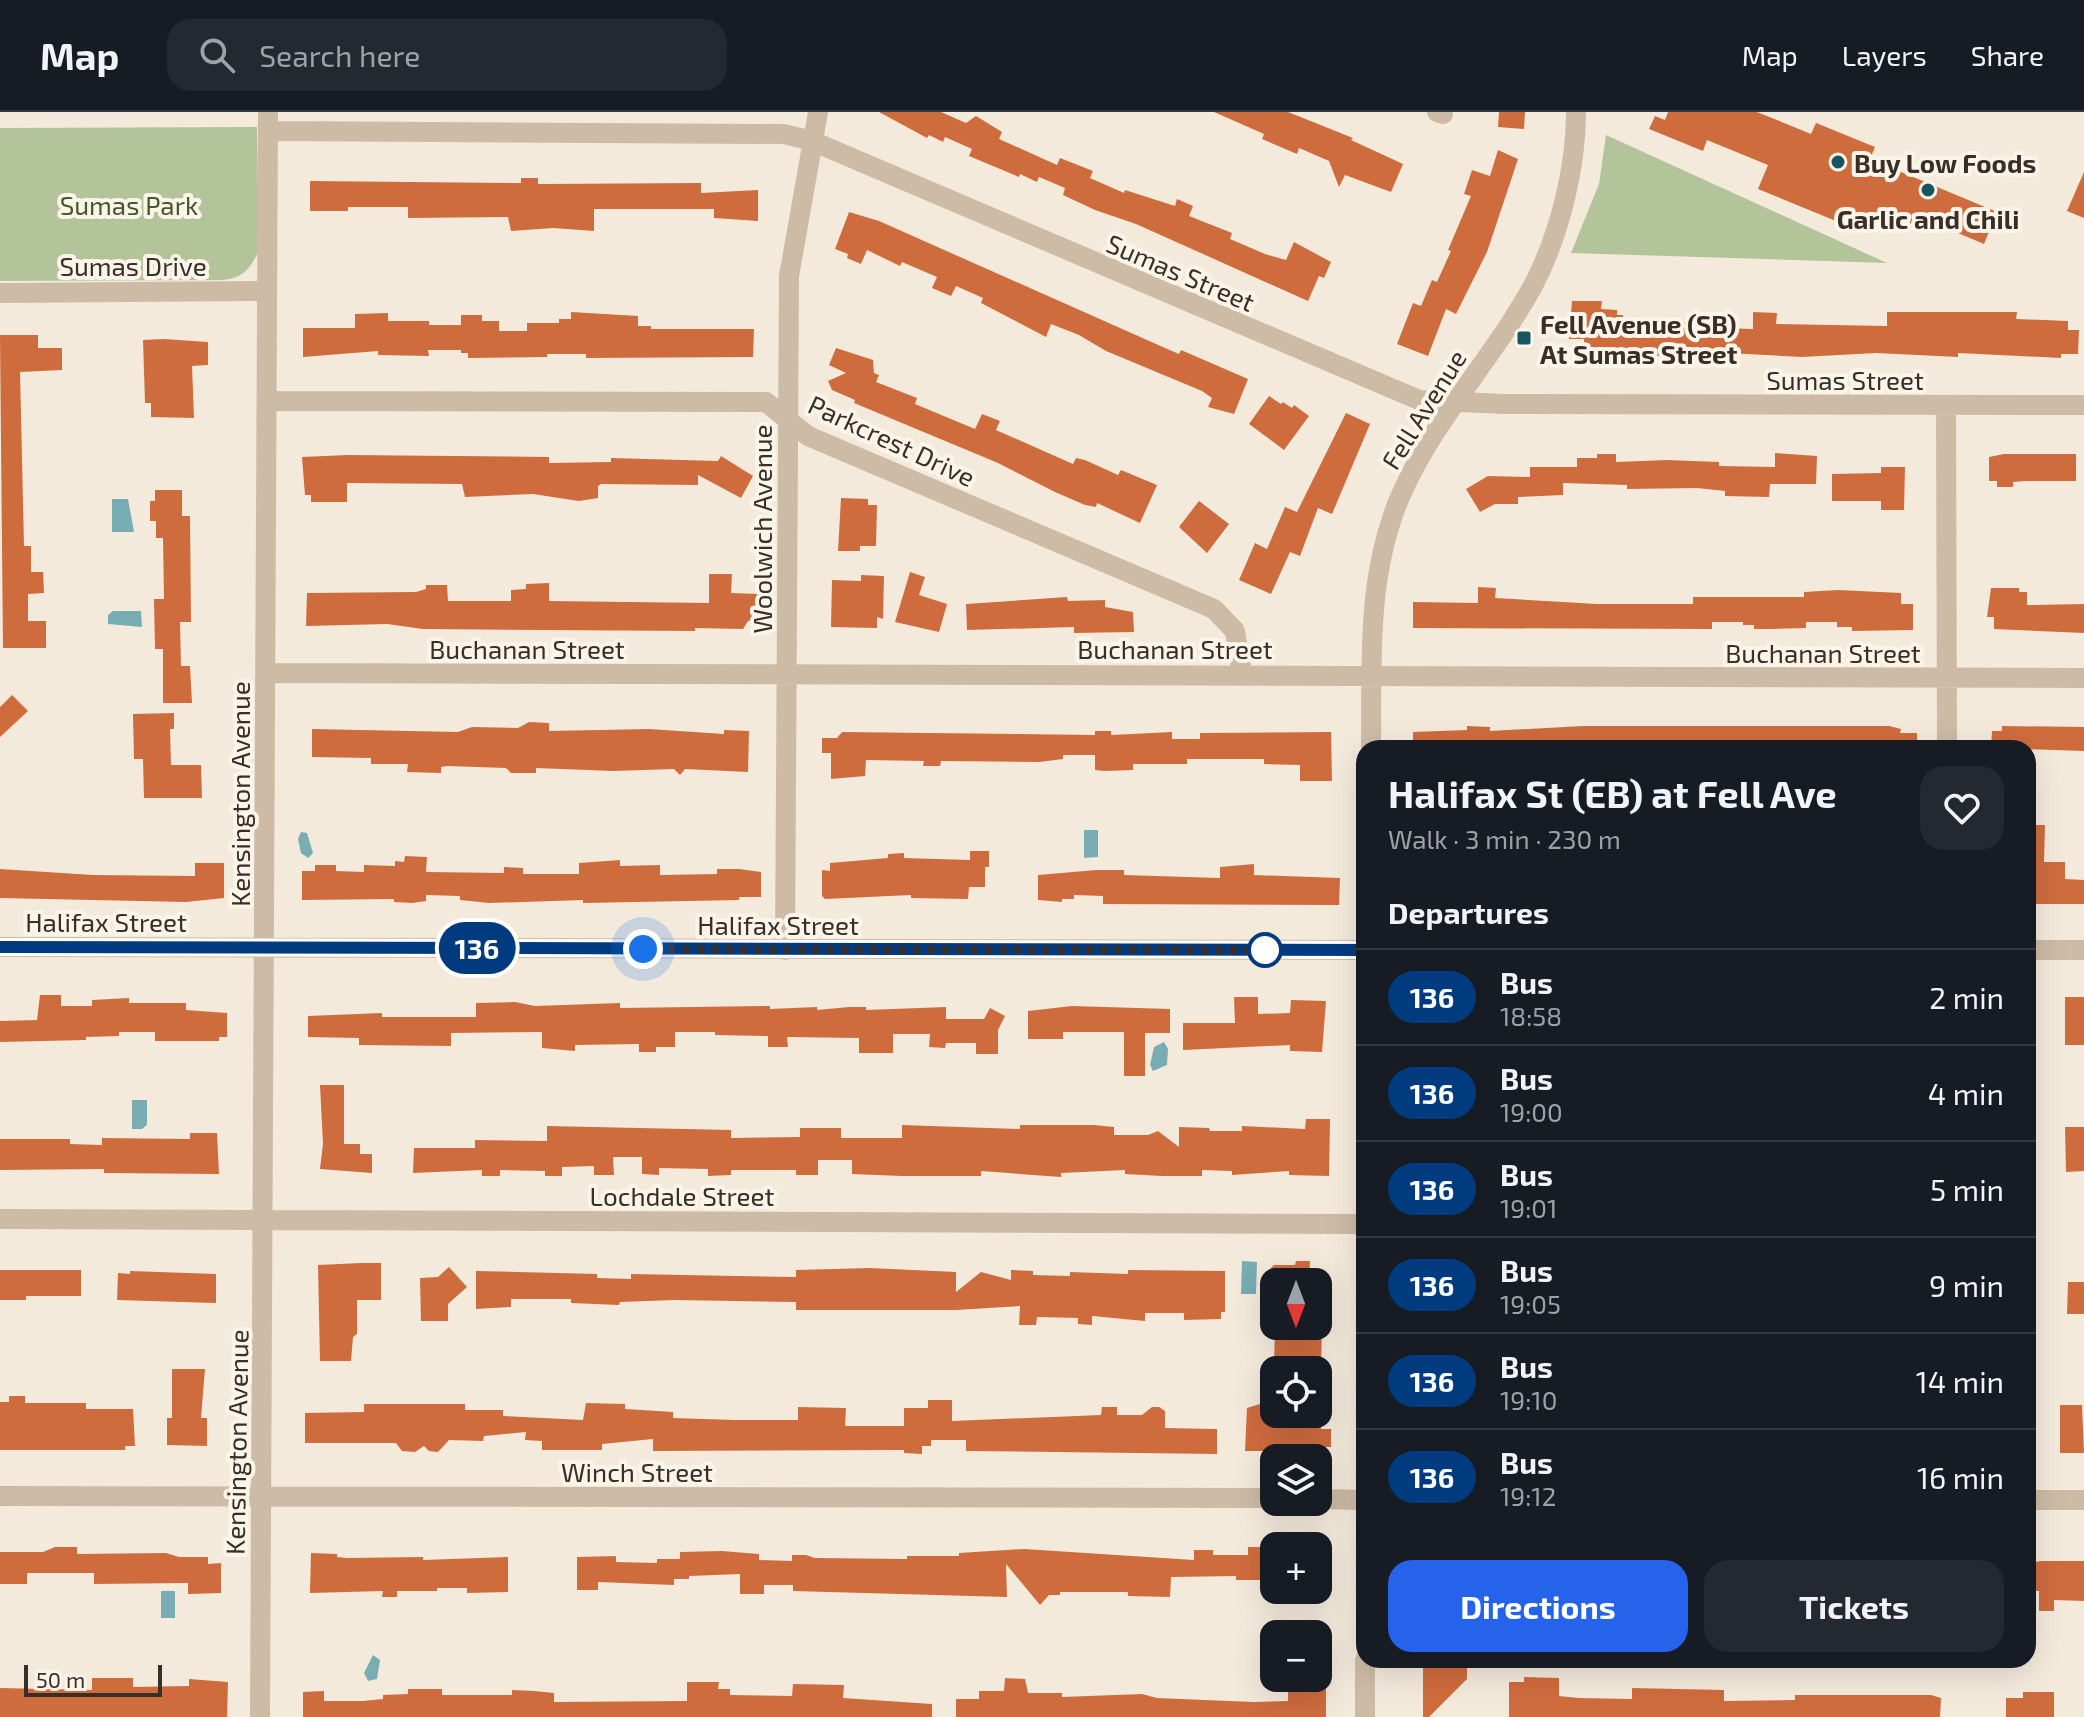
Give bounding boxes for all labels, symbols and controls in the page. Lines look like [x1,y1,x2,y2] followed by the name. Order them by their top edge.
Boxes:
[167,19,727,91] search box
[40,32,119,78] text: Map
[195,33,239,77] icon: search
[259,37,420,73] text: Search here
[1742,38,1798,72] text: Map
[1842,38,1927,72] text: Layers
[1971,38,2044,72] text: Share
[1854,147,2036,179] place label: Buy Low Foods
[1829,153,1847,171] marker: Buy Low Foods
[1919,181,1937,199] marker: Garlic and Chili
[60,189,198,220] park label: Sumas Park
[1837,203,2019,234] place label: Garlic and Chili
[1102,227,1260,317] street label: Sumas Street
[59,250,207,281] street label: Sumas Drive
[1540,308,1738,369] place label: Fell Avenue (SB) At Sumas Street
[1515,329,1533,347] marker: Fell Avenue (SB) At Sumas Street
[1374,344,1472,474] street label: Fell Avenue
[1766,364,1924,395] street label: Sumas Street
[804,388,980,492] street label: Parkcrest Drive
[746,424,777,634] street label: Woolwich Avenue
[429,633,625,664] street label: Buchanan Street
[1077,633,1273,664] street label: Buchanan Street
[1725,637,1921,668] street label: Buchanan Street
[224,681,255,907] street label: Kensington Avenue
[1920,766,2004,850] button: heart
[1388,770,1837,816] text: Halifax St (EB) at Fell Ave
[1388,823,1621,854] text: Walk · 3 min · 230 m
[1388,894,1549,930] text: Departures
[25,906,187,937] street label: Halifax Street
[697,909,859,940] street label: Halifax Street
[431,922,523,974] line badge: 136
[623,929,663,969] your location
[455,931,499,965] text: 136
[1248,933,1282,967] unlabelled marker
[1500,964,1553,1000] text: Bus
[1929,979,2004,1015] text: 2 min
[1410,980,1454,1014] text: 136
[1500,1000,1562,1031] text: 18:58
[1500,1060,1553,1096] text: Bus
[1928,1075,2004,1111] text: 4 min
[1410,1076,1454,1110] text: 136
[1500,1096,1563,1127] text: 19:00
[1500,1156,1553,1192] text: Bus
[1930,1171,2004,1207] text: 5 min
[1410,1172,1454,1206] text: 136
[590,1180,774,1211] street label: Lochdale Street
[1500,1192,1557,1223] text: 19:01
[1500,1252,1553,1288] text: Bus
[1929,1267,2004,1303] text: 9 min
[1260,1268,1332,1340] north arrow
[1260,1268,1332,1692] map controls
[1410,1268,1454,1302] text: 136
[1500,1288,1561,1319] text: 19:05
[219,1329,253,1555] street label: Kensington Avenue
[1500,1348,1553,1384] text: Bus
[1260,1356,1332,1428] button: locate
[1916,1363,2004,1399] text: 14 min
[1410,1364,1454,1398] text: 136
[1500,1384,1557,1415] text: 19:10
[1260,1444,1332,1516] button: layers
[1500,1444,1553,1480] text: Bus
[561,1456,713,1487] street label: Winch Street
[1917,1459,2004,1495] text: 16 min
[1410,1460,1454,1494] text: 136
[1500,1480,1556,1511] text: 19:12
[1260,1532,1332,1604] button: +
[1388,1560,1688,1652] button: Directions
[1704,1560,2004,1652] button: Tickets
[1260,1620,1332,1692] button: −
[24,1661,162,1697] scale bar
[36,1666,85,1692] text: 50 m

